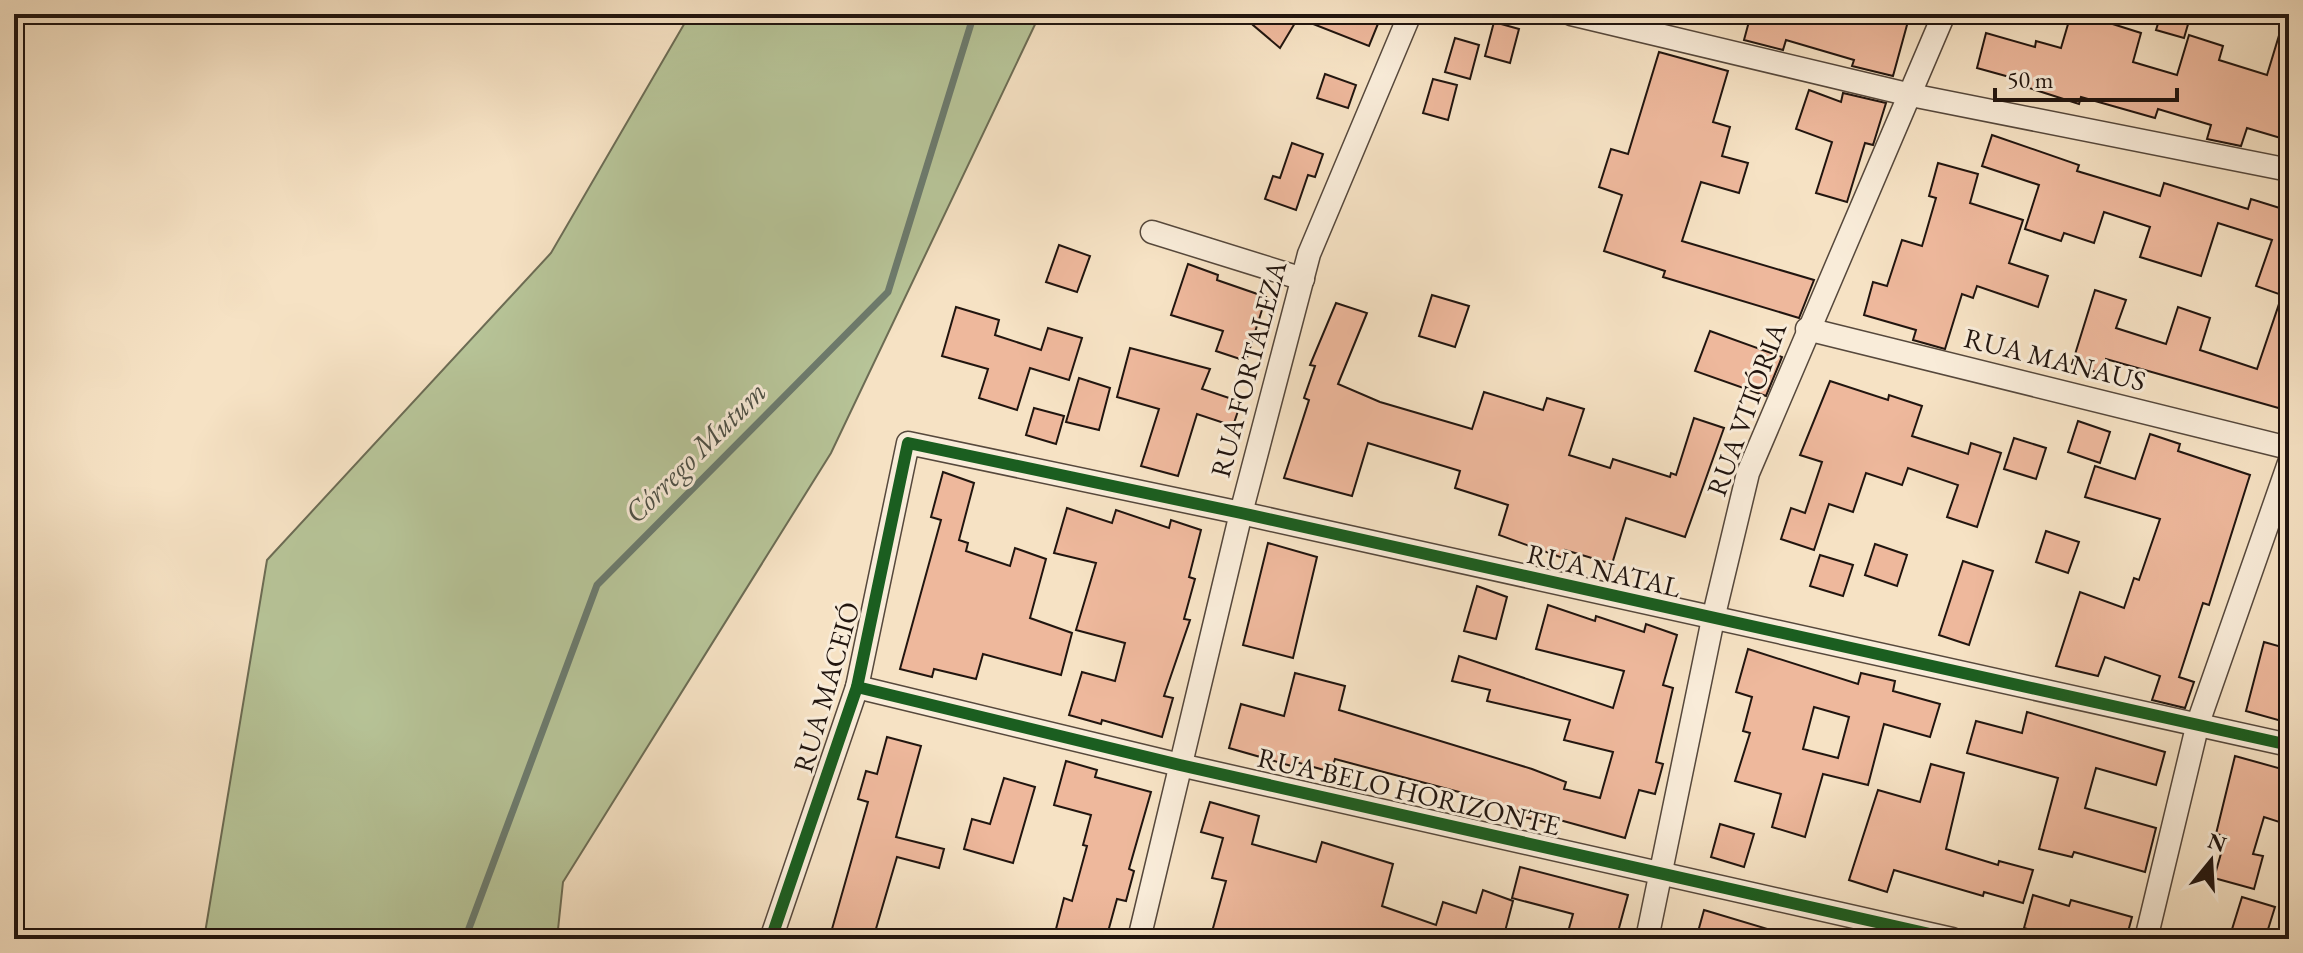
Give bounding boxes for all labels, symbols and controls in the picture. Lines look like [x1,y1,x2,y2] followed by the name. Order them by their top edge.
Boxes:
[1995,52,2177,102] scale bar
[2007,64,2054,95] text: 50 m
[1202,256,1294,481] street label: RUA FORTALEZA
[1698,317,1794,501] street label: RUA VITÓRIA
[1961,319,2149,399] street label: RUA MANAUS
[616,373,774,531] water label: Córrego Mutum
[1524,535,1685,605] street label: RUA NATAL
[784,597,868,777] street label: RUA MACEIÓ
[1254,739,1564,843] street label: RUA BELO HORIZONTE
[2171,821,2251,901] north arrow
[2204,826,2230,859] text: N

